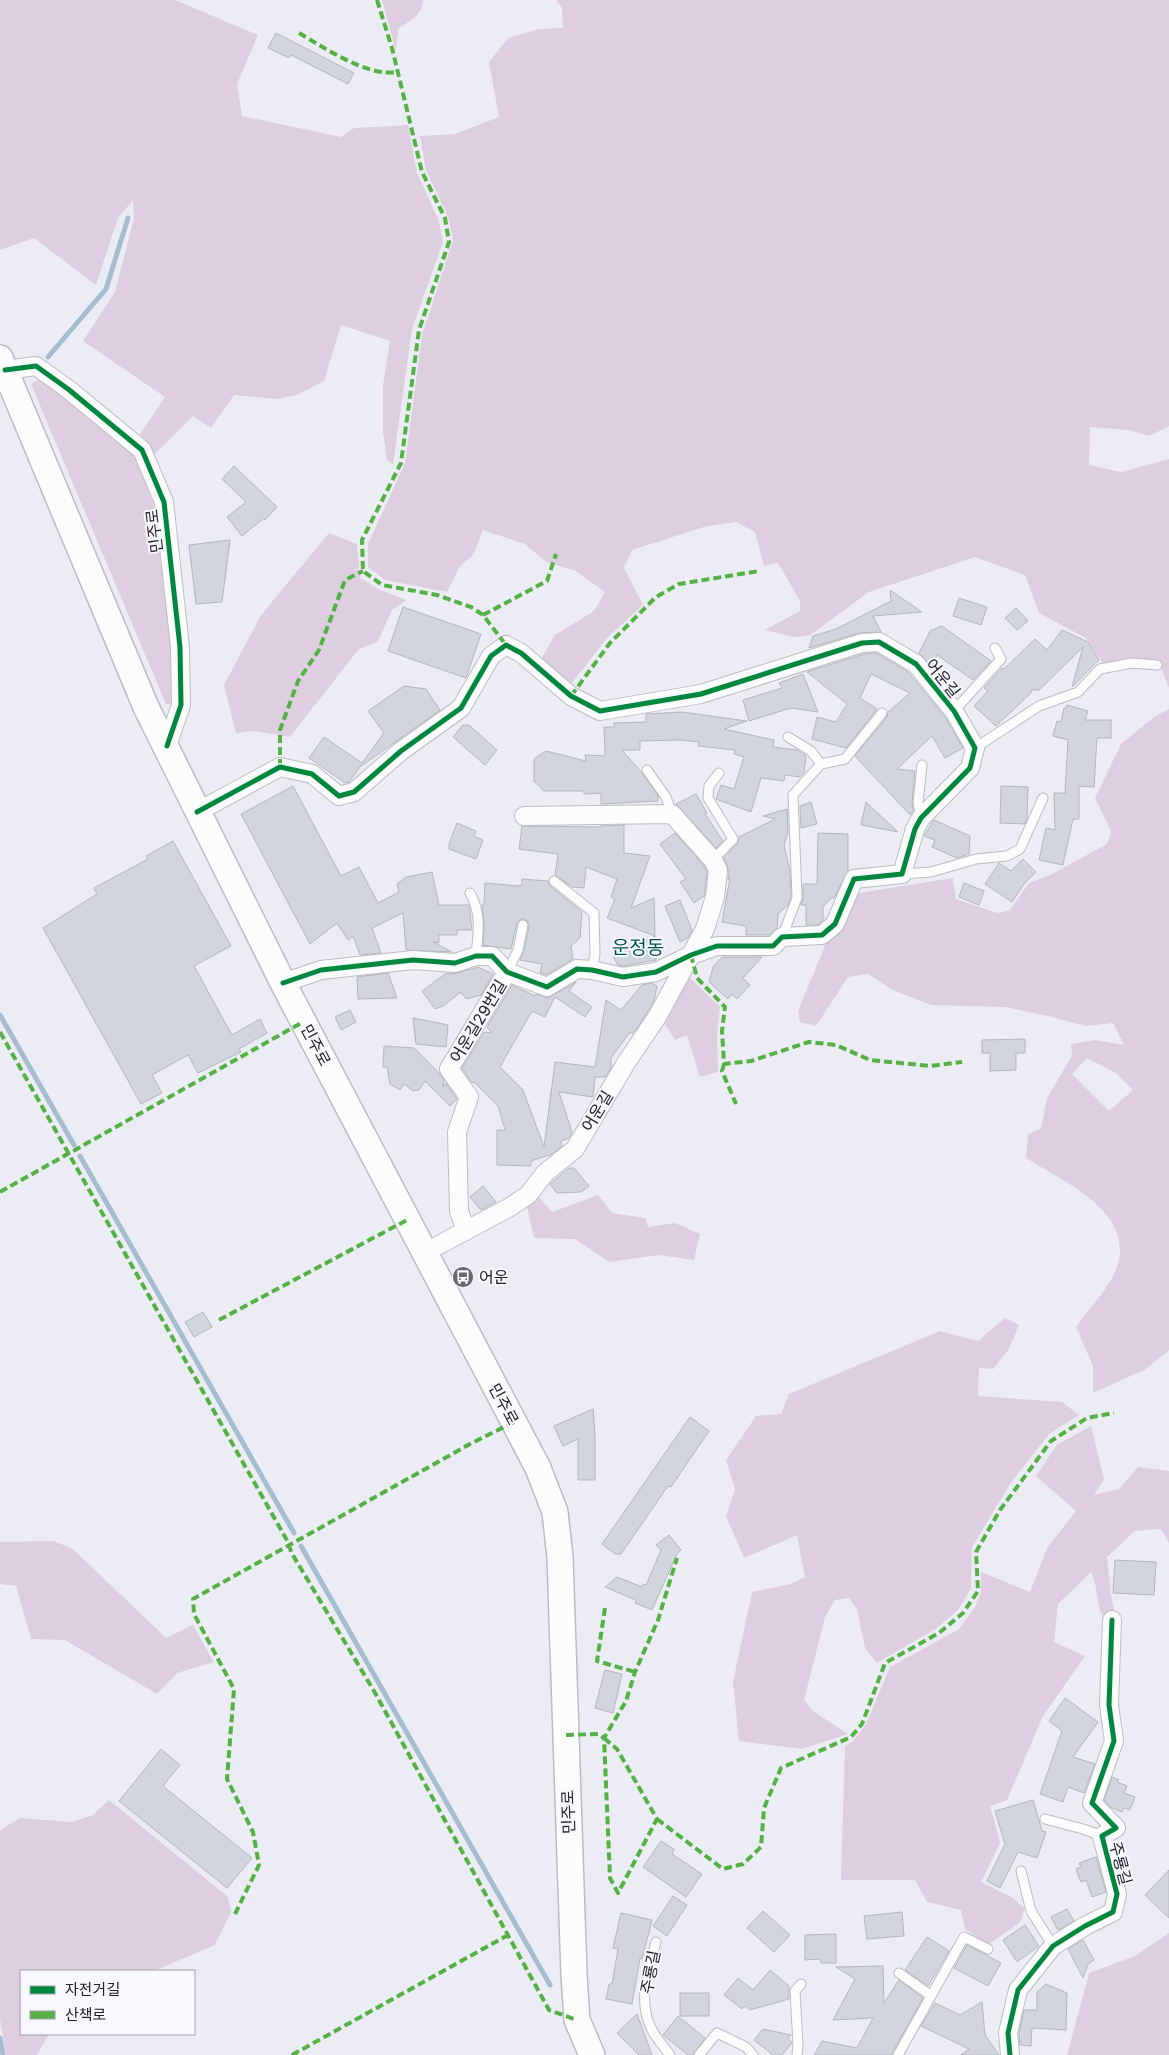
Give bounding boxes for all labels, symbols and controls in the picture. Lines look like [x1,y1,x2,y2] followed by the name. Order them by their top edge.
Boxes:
[141,508,167,554] street label: 민주로
[921,655,965,701] street label: 어운길
[612,936,664,959] district label: 운정동
[445,976,511,1066] street label: 어운길29번길
[297,1021,335,1069] street label: 민주로
[577,1087,617,1135] street label: 어운길
[451,1265,475,1289] bus stop icon: 어운
[479,1267,508,1287] place label: 어운
[485,1380,523,1428] street label: 민주로
[557,1789,579,1834] street label: 민주로
[1106,1839,1136,1887] street label: 주룡길
[636,1948,664,1996] street label: 주룡길
[20,1970,195,2035] legend
[65,1980,120,1999] text: 자전거길
[65,2005,106,2024] text: 산책로

